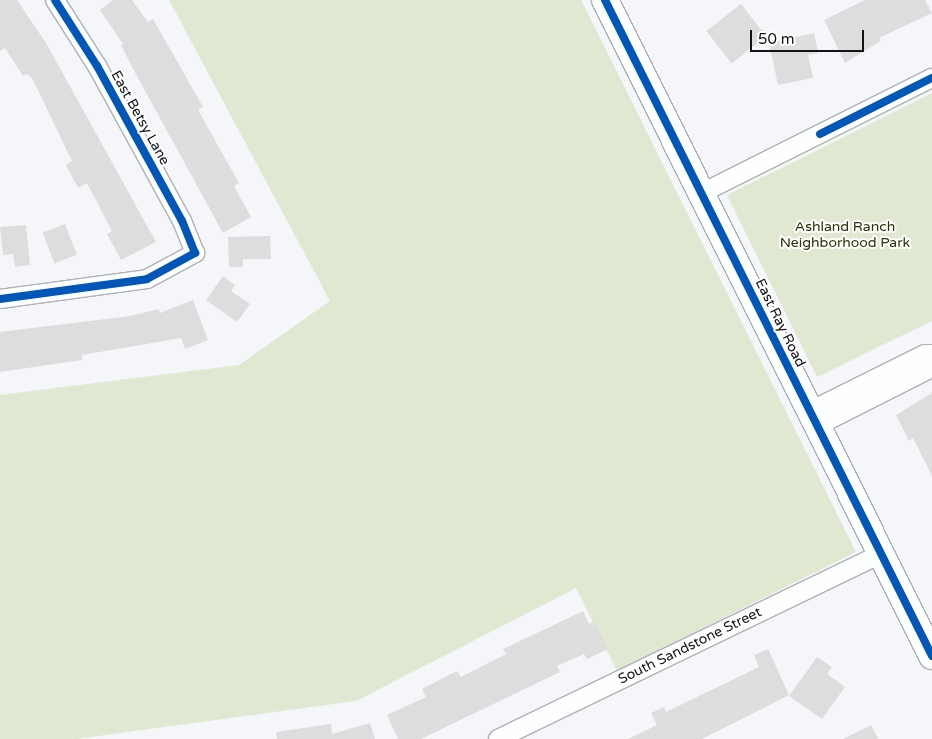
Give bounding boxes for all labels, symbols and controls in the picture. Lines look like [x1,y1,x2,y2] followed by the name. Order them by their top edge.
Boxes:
[752,20,866,52] scale bar
[758,30,795,48] text: 50 m
[107,68,173,168] street label: East Betsy Lane
[780,219,910,252] park label: Ashland Ranch Neighborhood Park
[751,276,809,370] street label: East Ray Road
[616,604,764,688] street label: South Sandstone Street

